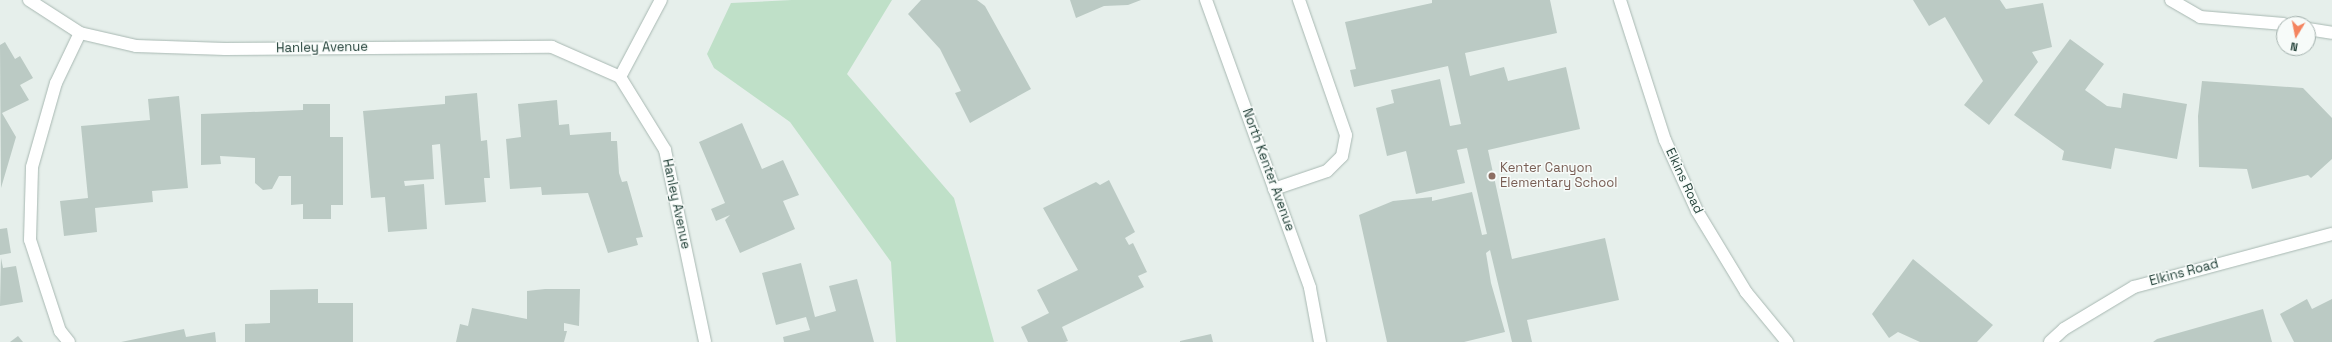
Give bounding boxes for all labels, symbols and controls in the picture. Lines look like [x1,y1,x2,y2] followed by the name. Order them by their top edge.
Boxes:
[2276,16,2316,56] north arrow
[276,39,368,57] street label: Hanley Avenue
[2289,39,2299,54] text: N
[1239,106,1297,234] street label: North Kenter Avenue
[1662,146,1706,216] street label: Elkins Road
[659,157,693,251] street label: Hanley Avenue
[1500,161,1617,192] place label: Kenter Canyon Elementary School
[1487,171,1497,181] marker: Kenter Canyon Elementary School
[2148,256,2220,290] street label: Elkins Road

